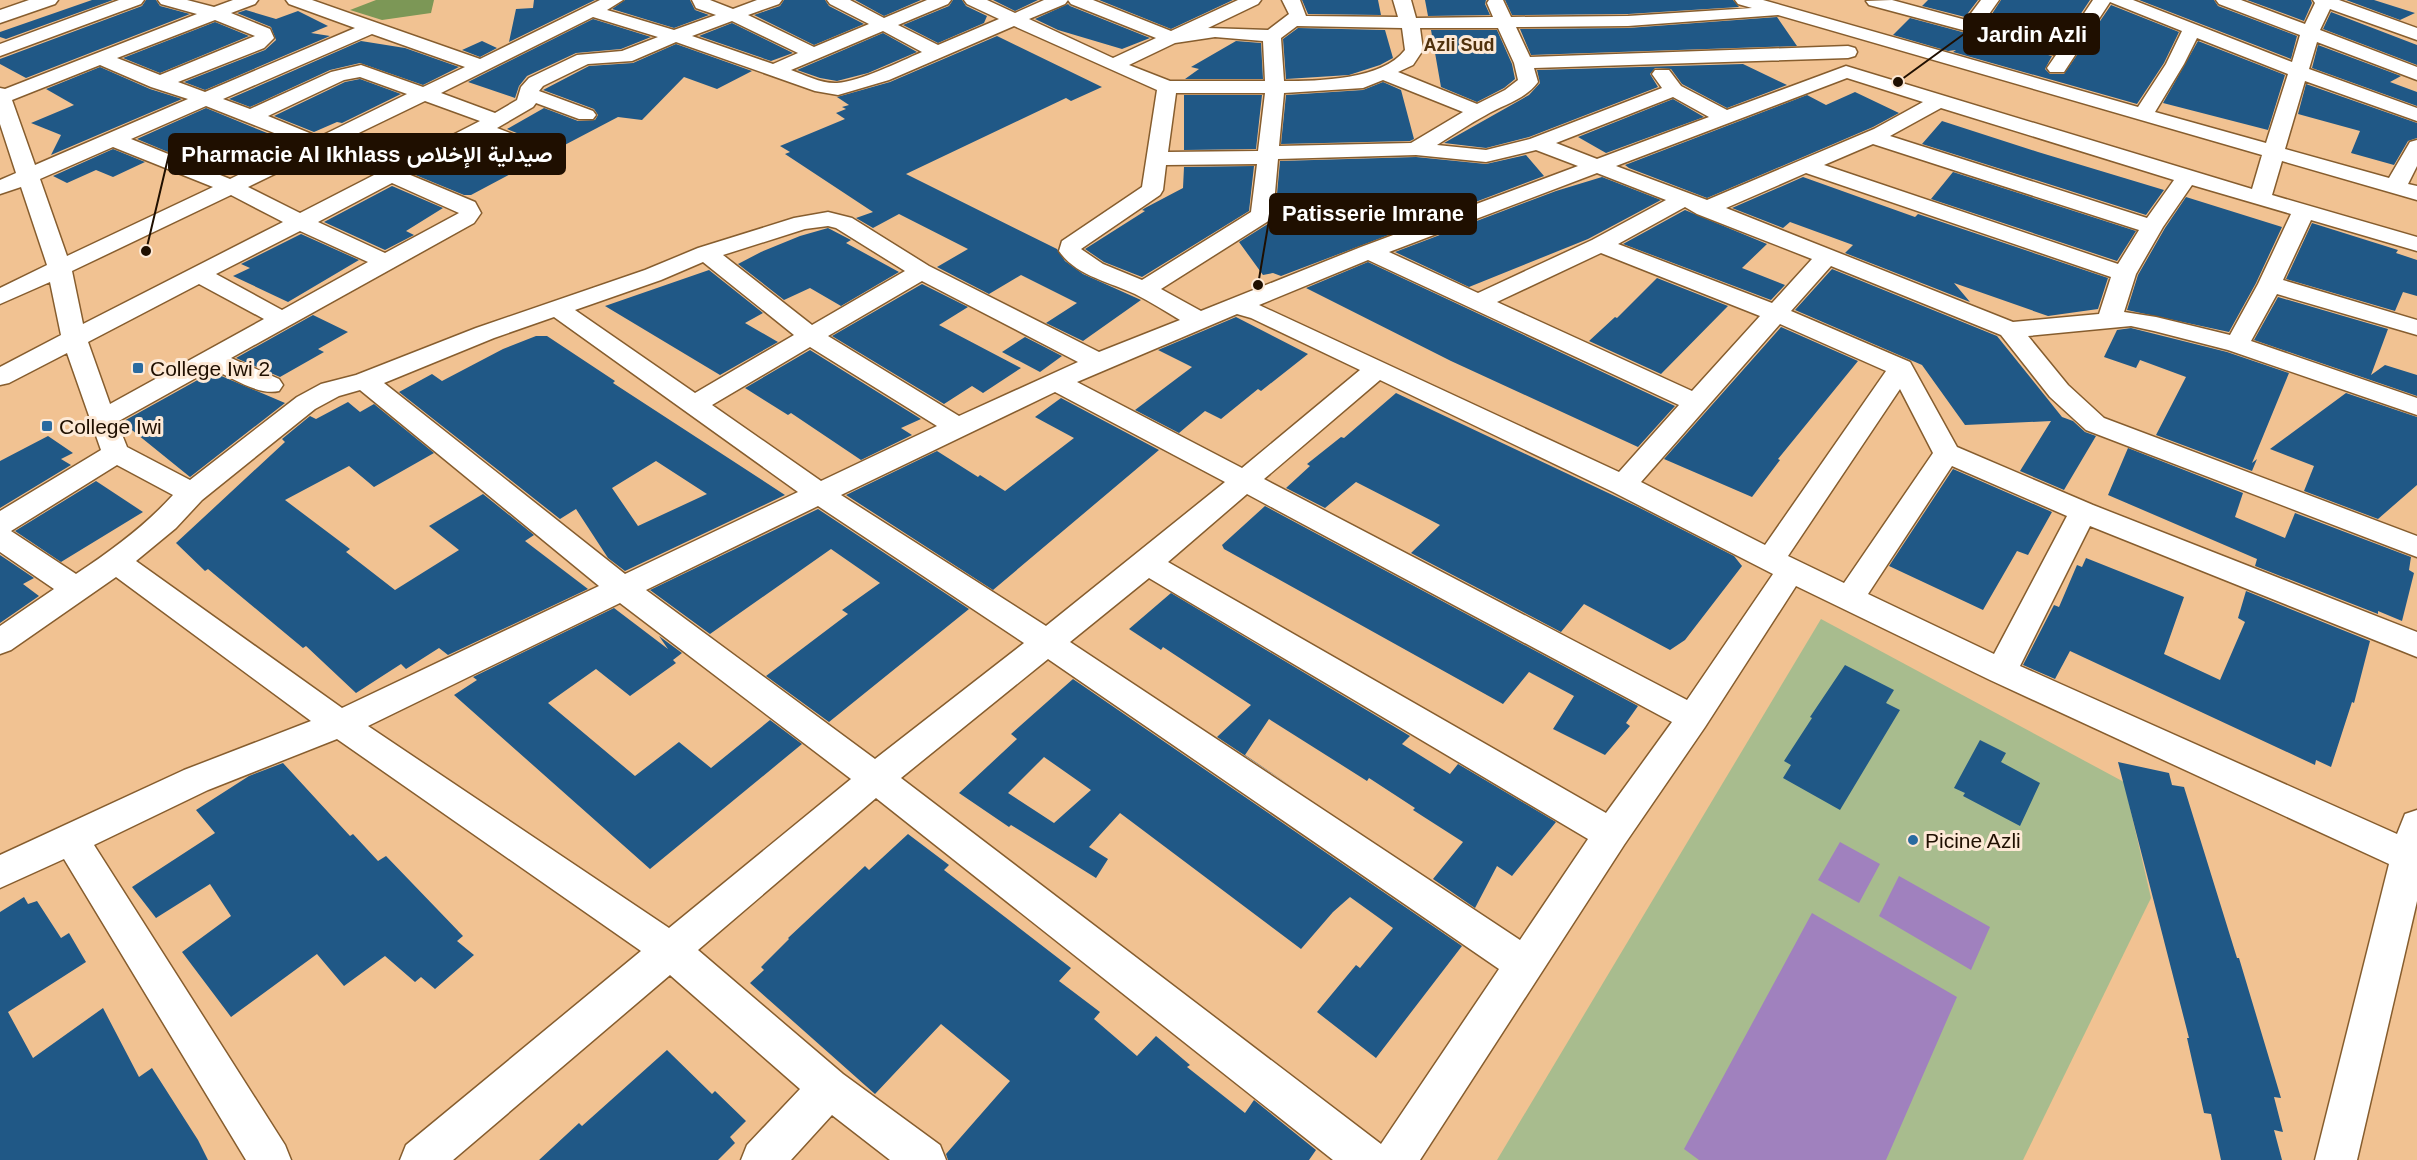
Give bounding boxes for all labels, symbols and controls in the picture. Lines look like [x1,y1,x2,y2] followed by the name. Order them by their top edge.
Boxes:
[1964,14,2099,54] callout: Jardin Azli
[1977,22,2087,47] text: Jardin Azli
[1424,35,1495,55] district label: Azli Sud
[169,134,565,174] callout: Pharmacie Al Ikhlass صيدلية الإخلاص
[181,142,553,169] text: Pharmacie Al Ikhlass صيدلية الإخلاص
[1270,194,1476,234] callout: Patisserie Imrane
[1282,201,1464,226] text: Patisserie Imrane
[150,357,270,380] place label: College Iwi 2
[131,361,145,375] marker: College Iwi 2
[59,415,162,438] place label: College Iwi
[40,419,54,433] marker: College Iwi
[1925,829,2021,852] place label: Picine Azli
[1906,833,1920,847] marker: Picine Azli

